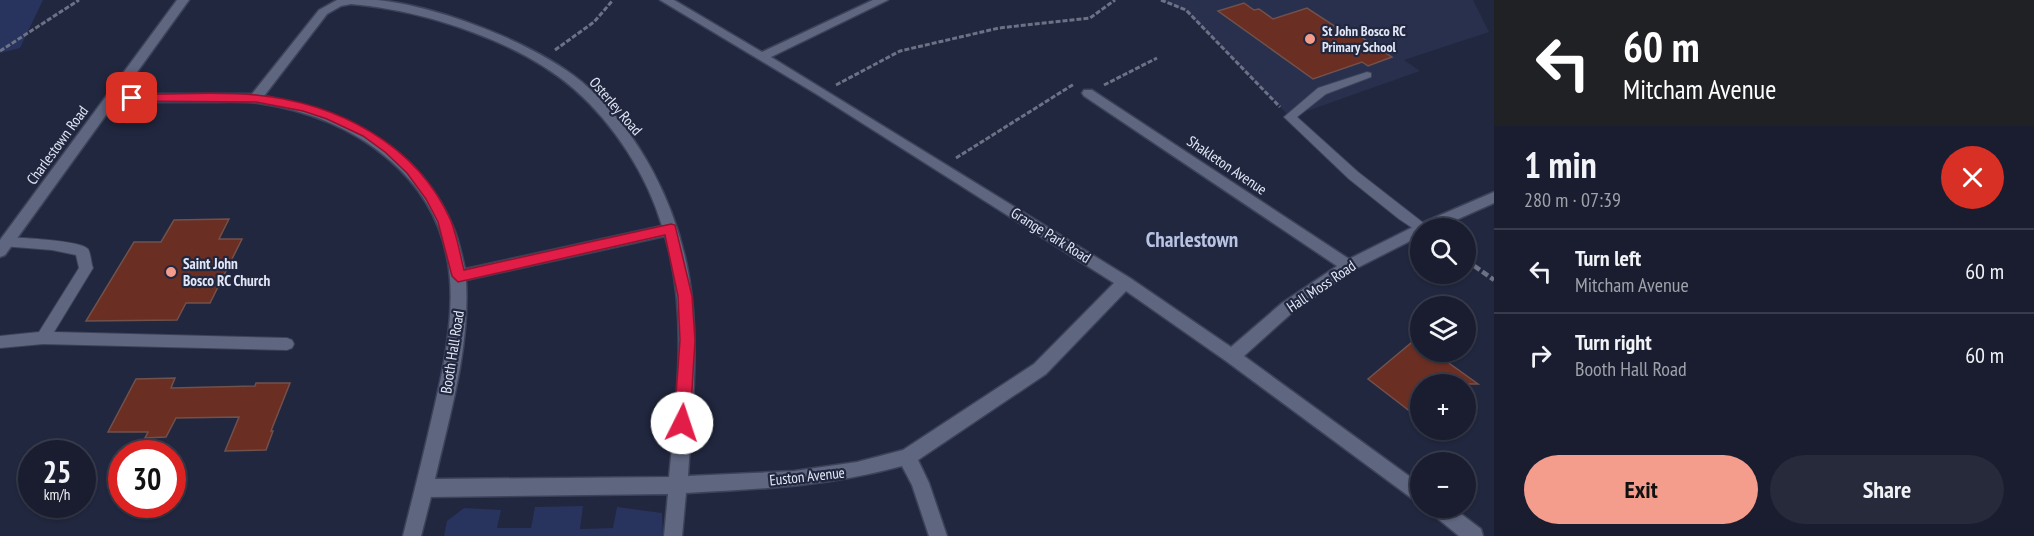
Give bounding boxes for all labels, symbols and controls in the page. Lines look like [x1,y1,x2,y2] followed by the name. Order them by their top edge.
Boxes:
[1623,19,1700,74] text: 60 m
[1322,22,1406,56] place label: St John Bosco RC Primary School
[1524,24,1602,102] icon: left
[1303,32,1317,46] marker: St John Bosco RC Primary School
[106,72,157,123] pin
[1623,72,1776,106] text: Mitcham Avenue
[586,73,646,139] street label: Osterley Road
[115,81,148,114] icon: arrive
[22,102,92,188] street label: Charlestown Road
[1183,131,1271,199] street label: Shakleton Avenue
[1524,141,1597,188] text: 1 min
[1941,146,2004,209] button: close
[1524,187,1621,213] text: 280 m · 07:39
[1008,203,1094,267] street label: Grange Park Road
[1410,218,1476,518] map controls
[1410,218,1476,284] button: search
[1146,226,1238,253] district label: Charlestown
[1575,244,1641,272] text: Turn left
[183,254,270,290] place label: Saint John Bosco RC Church
[1524,255,1557,288] icon: left
[1283,256,1359,316] street label: Hall Moss Road
[1965,257,2004,285] text: 60 m
[164,265,178,279] marker: Saint John Bosco RC Church
[1575,272,1689,298] text: Mitcham Avenue
[1410,296,1476,362] button: layers
[436,309,468,395] street label: Booth Hall Road
[1575,328,1652,356] text: Turn right
[1524,339,1557,372] icon: right
[1965,341,2004,369] text: 60 m
[1575,356,1687,382] text: Booth Hall Road
[1410,374,1476,440] button: +
[650,391,714,455] position arrow
[108,440,186,518] speed limit sign: 30
[43,452,71,491] text: 25
[1410,452,1476,518] button: −
[1524,455,1758,524] button: Exit
[1770,455,2004,524] button: Share
[768,463,846,489] street label: Euston Avenue
[44,485,70,504] text: km/h

